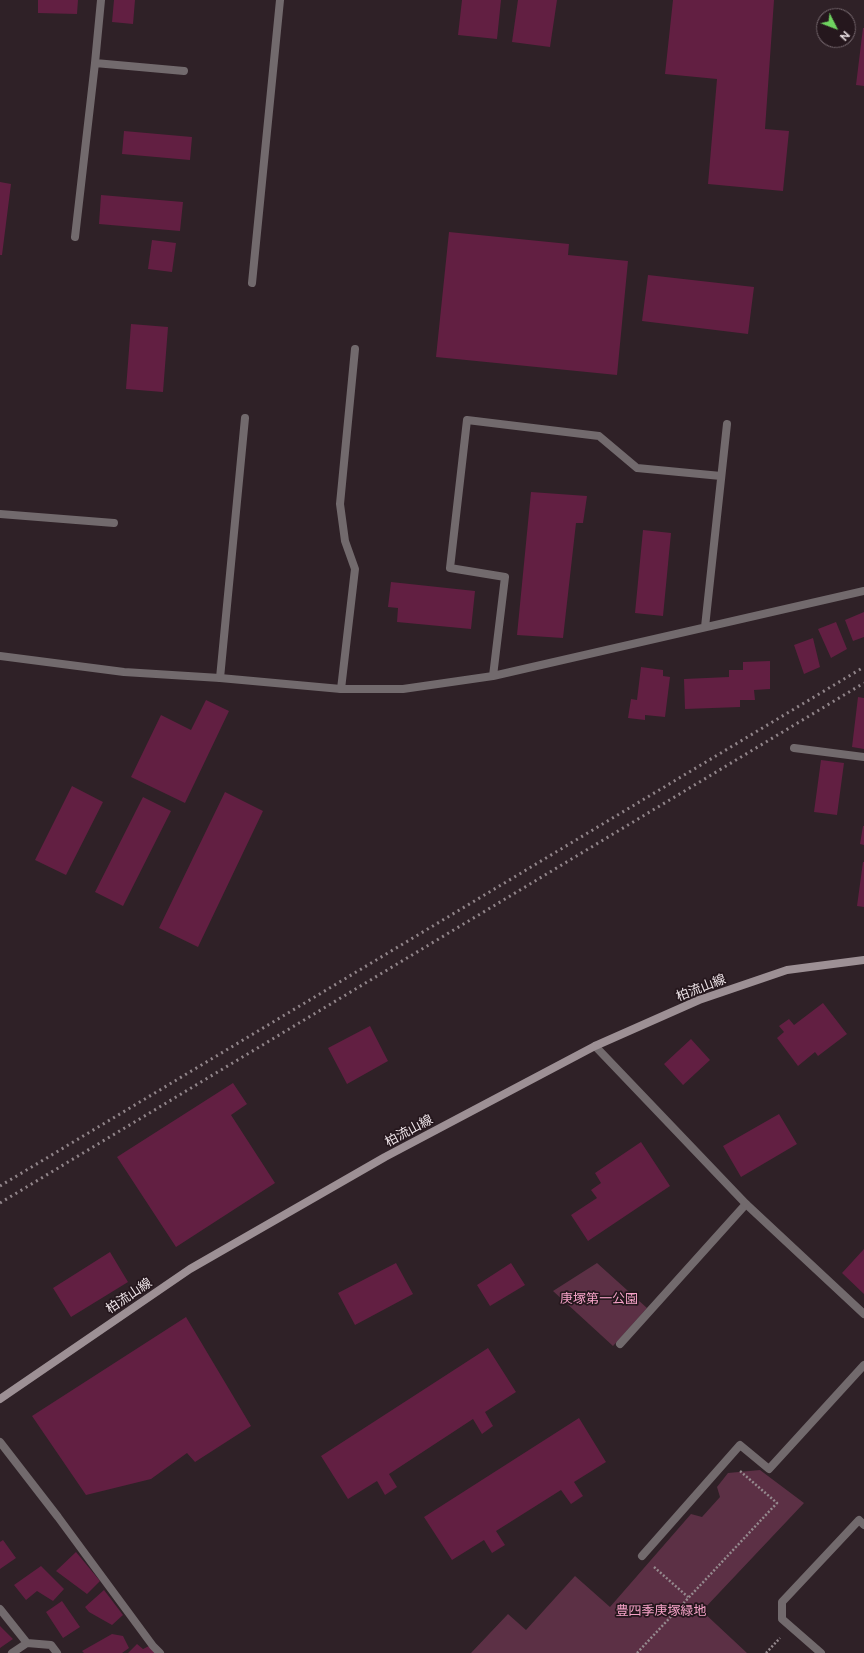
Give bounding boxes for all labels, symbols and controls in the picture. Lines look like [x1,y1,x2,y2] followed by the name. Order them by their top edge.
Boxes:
[816,8,856,48] north arrow
[837,28,852,43] text: N
[674,971,728,1005] street label: 柏流山線
[382,1112,436,1150] street label: 柏流山線
[103,1275,155,1317] street label: 柏流山線
[560,1291,638,1307] park label: 庚塚第一公園
[616,1603,706,1619] park label: 豊四季庚塚緑地

